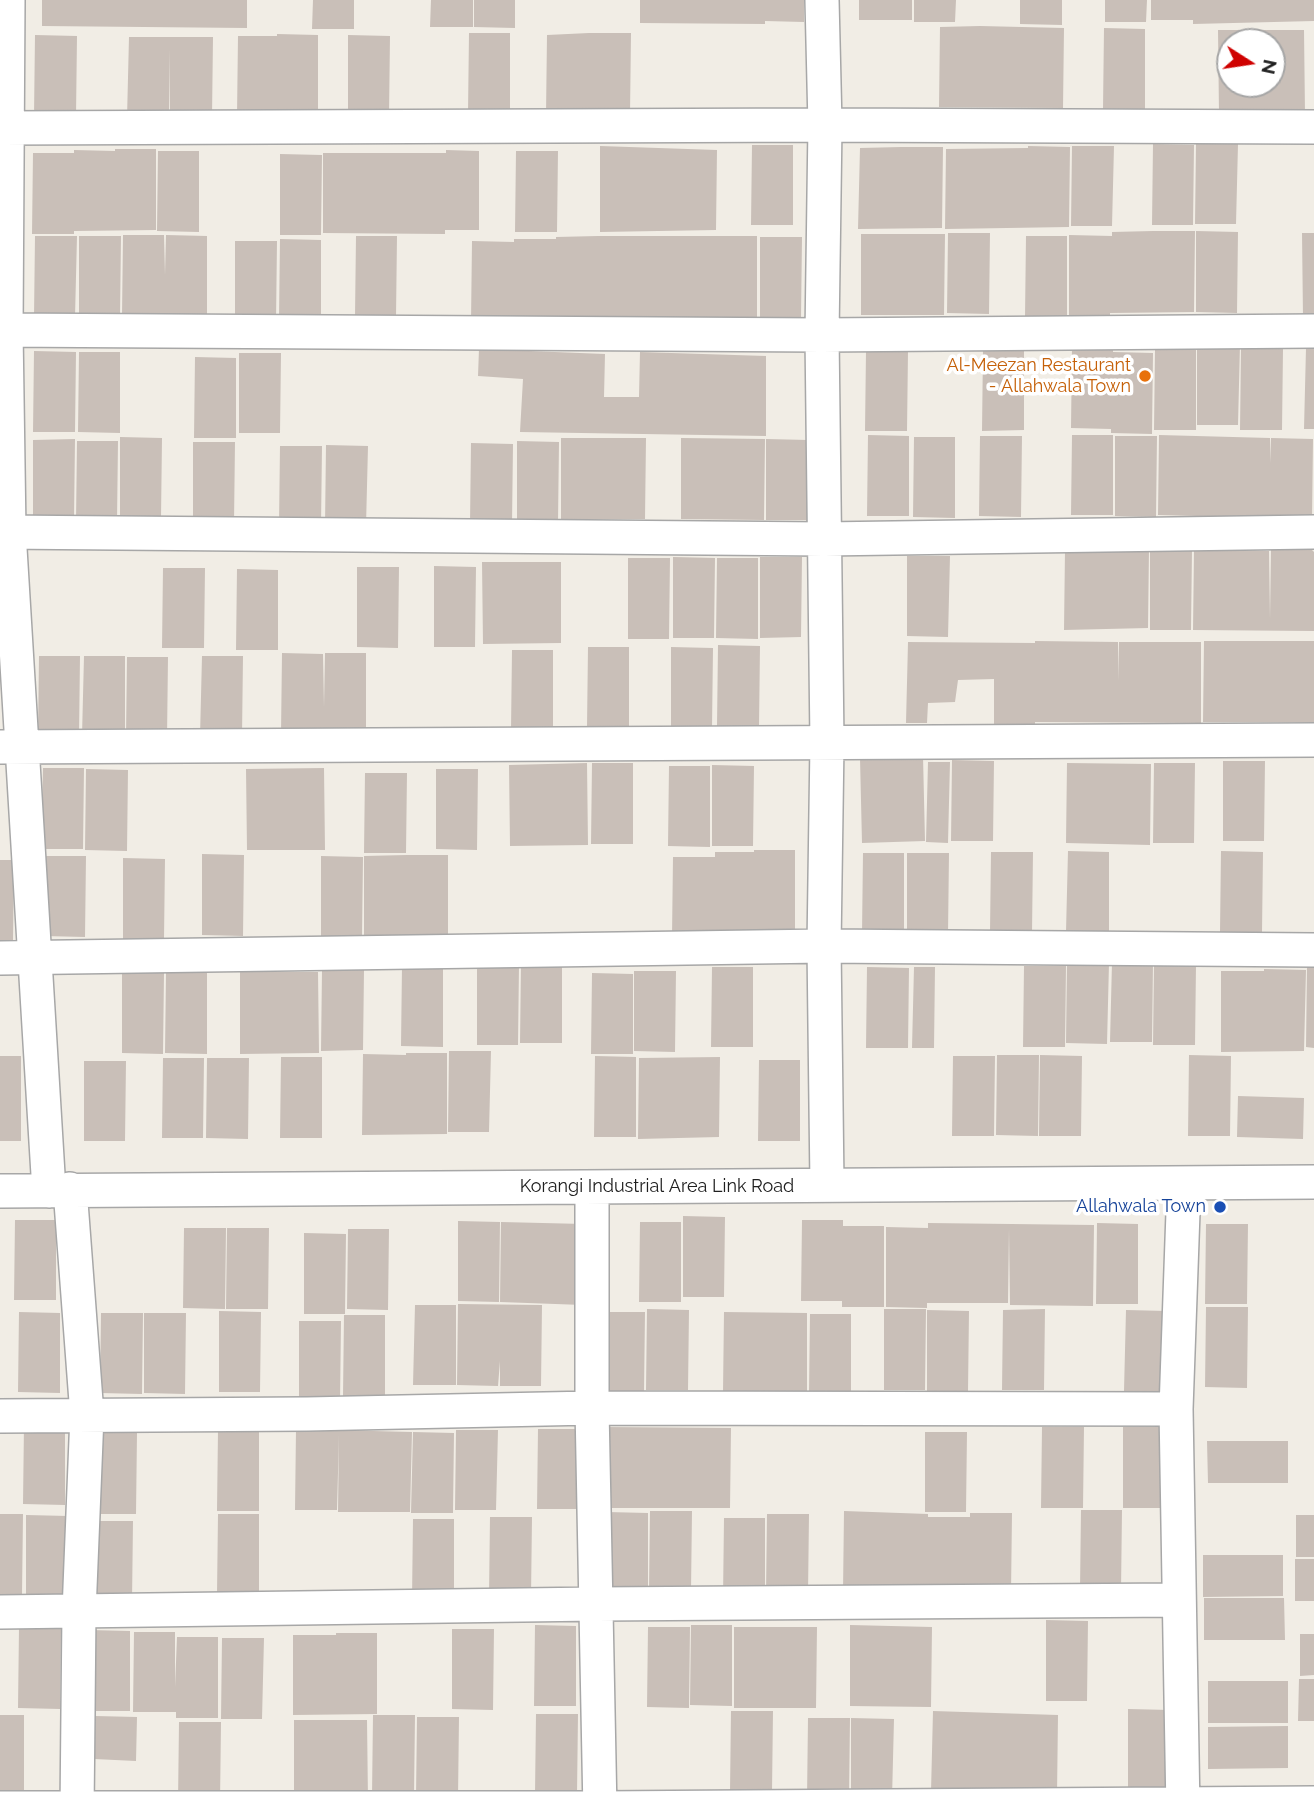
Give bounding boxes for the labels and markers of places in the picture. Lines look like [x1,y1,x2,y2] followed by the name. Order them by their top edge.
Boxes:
[946,355,1131,398] place label: Al-Meezan Restaurant - Allahwala Town
[1137,368,1153,384] marker: Al-Meezan Restaurant - Allahwala Town
[1076,1196,1206,1218] place label: Allahwala Town
[1212,1199,1228,1215] marker: Allahwala Town

